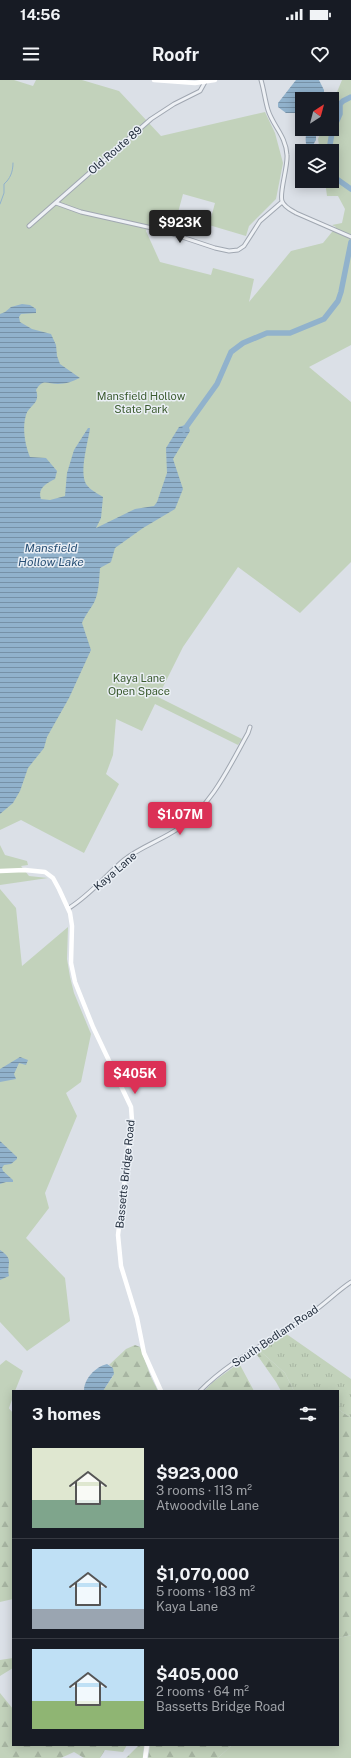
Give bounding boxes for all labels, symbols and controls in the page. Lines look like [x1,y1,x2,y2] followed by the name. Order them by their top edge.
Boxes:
[20,6,60,23] text: 14:56
[20,43,42,65] icon: menu
[309,43,331,65] icon: heart
[152,44,199,65] text: Roofr
[295,92,339,136] north arrow
[295,92,339,188] map controls
[86,123,144,177] street label: Old Route 89
[295,144,339,188] button: layers
[152,210,208,244] pin: $923K
[158,215,202,230] text: $923K
[97,390,186,415] park label: Mansfield Hollow State Park
[18,541,84,569] water label: Mansfield Hollow Lake
[108,672,170,697] park label: Kaya Lane Open Space
[147,802,213,836] pin: $1.07M
[157,807,203,822] text: $1.07M
[91,849,139,893] street label: Kaya Lane
[107,1061,163,1095] pin: $405K
[113,1066,157,1081] text: $405K
[113,1119,137,1229] street label: Bassetts Bridge Road
[230,1303,320,1369] street label: South Bedlam Road
[297,1403,319,1425] icon: filters
[32,1404,101,1424] text: 3 homes
[156,1463,238,1483] text: $923,000
[64,1464,112,1512] icon: home
[156,1483,252,1498] text: 3 rooms · 113 m²
[156,1498,259,1513] text: Atwoodville Lane
[156,1564,249,1584] text: $1,070,000
[64,1565,112,1613] icon: home
[156,1584,255,1599] text: 5 rooms · 183 m²
[156,1599,218,1614] text: Kaya Lane
[156,1664,239,1684] text: $405,000
[64,1665,112,1713] icon: home
[156,1684,249,1699] text: 2 rooms · 64 m²
[156,1699,285,1714] text: Bassetts Bridge Road

